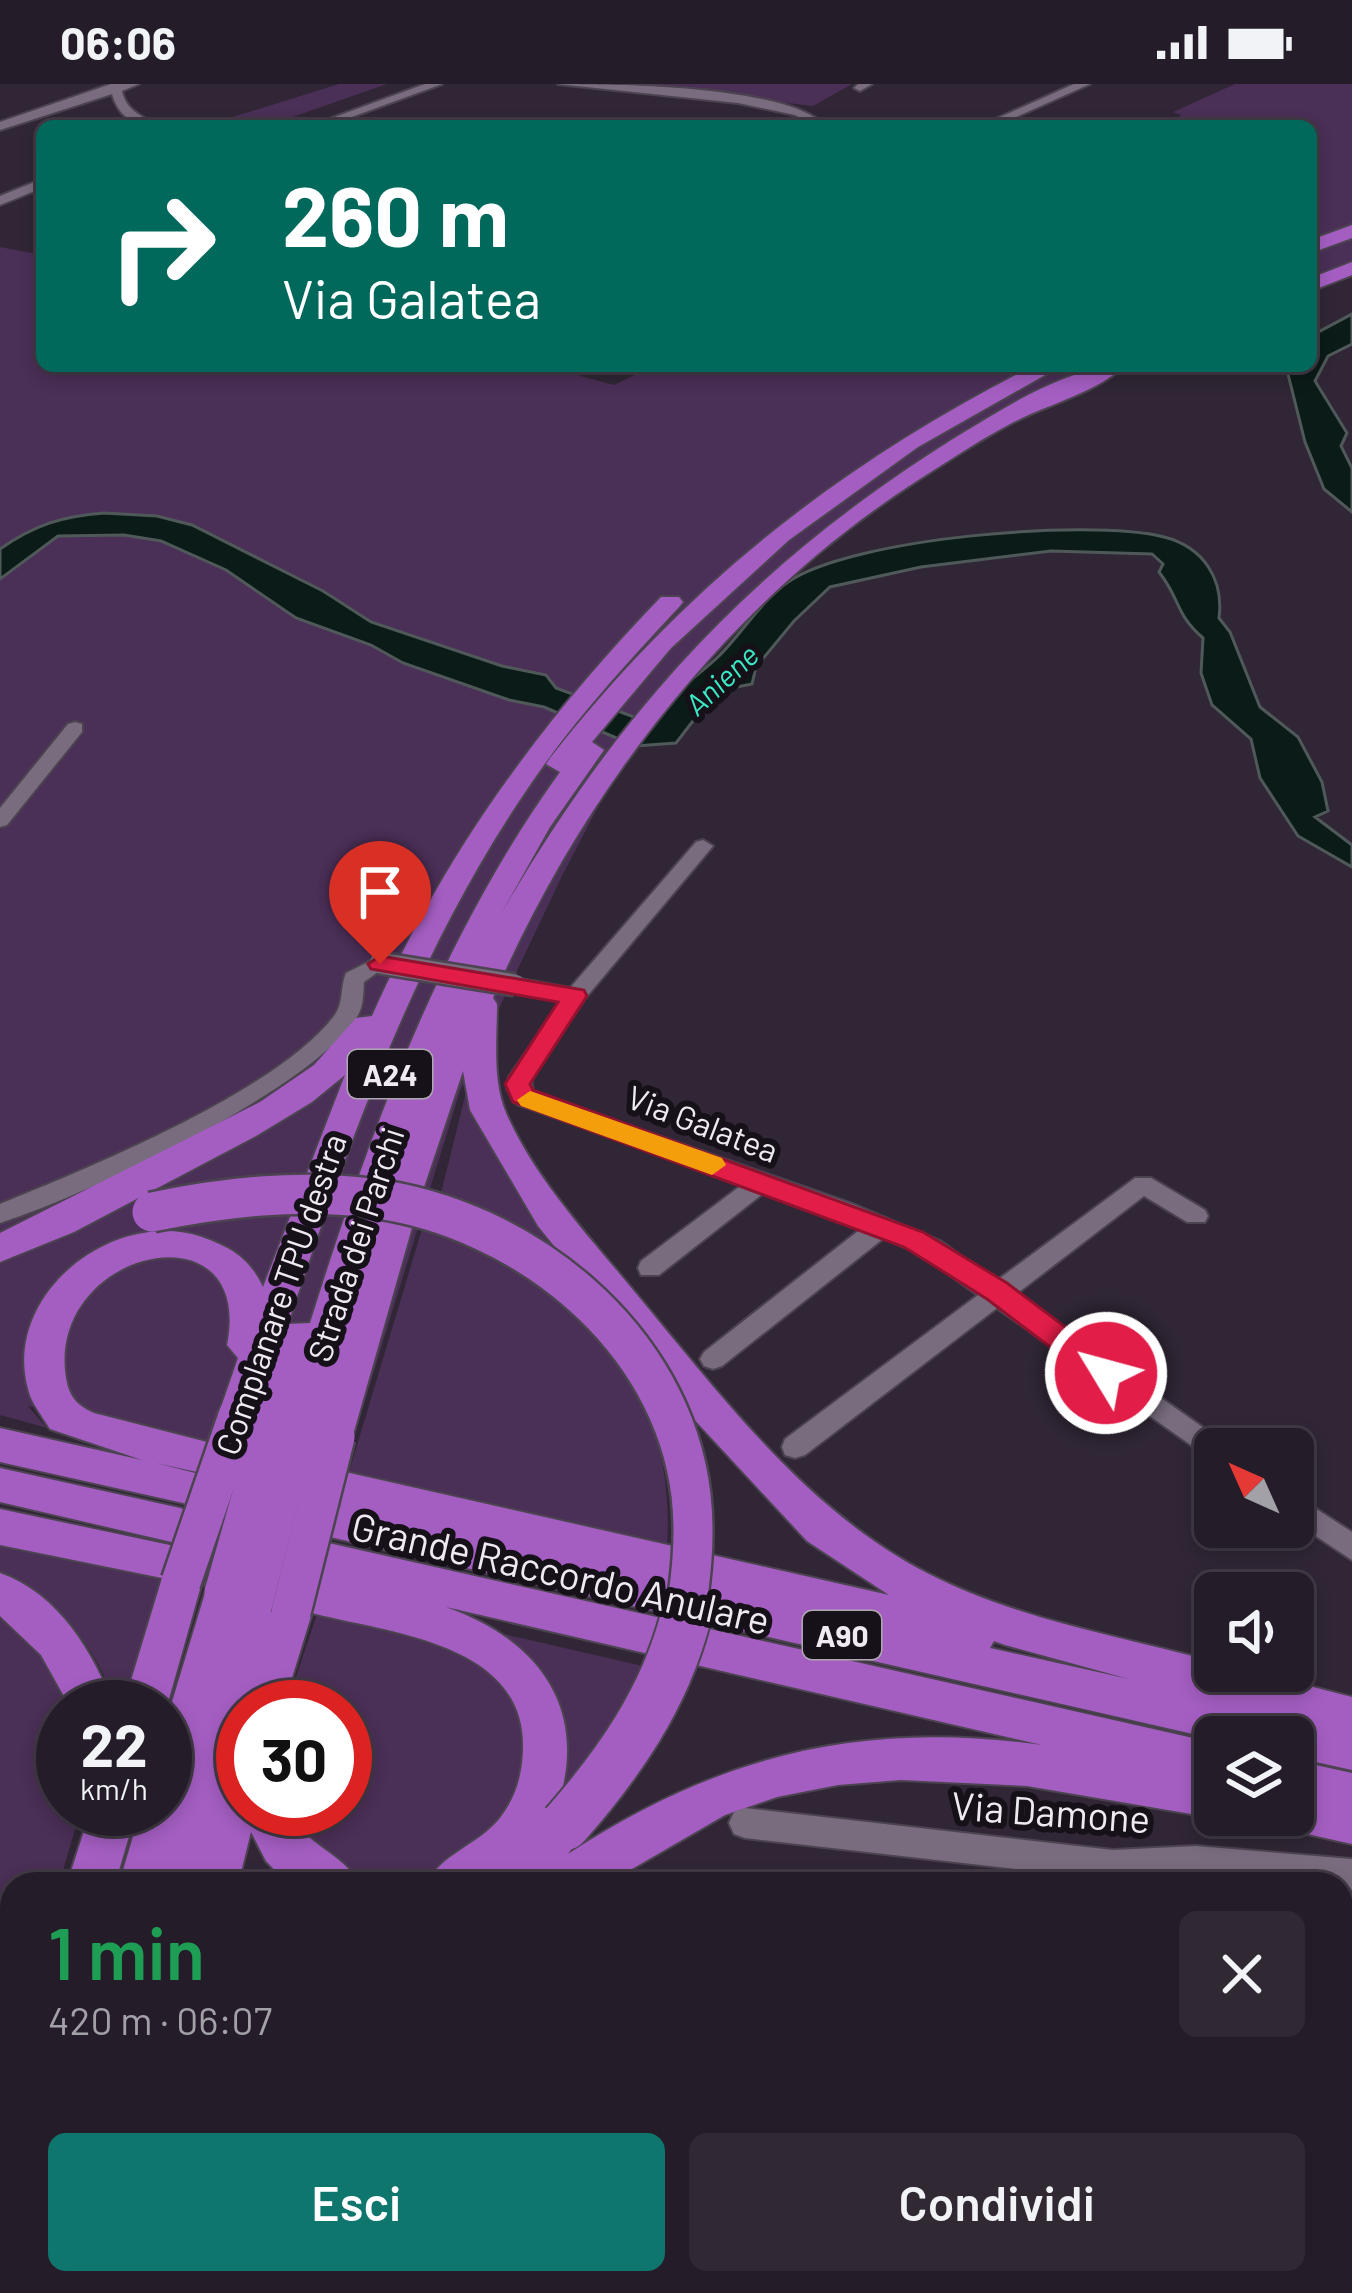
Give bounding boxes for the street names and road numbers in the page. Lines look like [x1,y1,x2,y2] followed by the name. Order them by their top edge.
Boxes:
[348,1050,432,1098] road number: A24
[622,1076,784,1170] street label: Via Galatea
[298,1122,412,1366] street label: Strada dei Parchi
[206,1128,354,1460] street label: Complanare TPU destra
[347,1501,775,1643] street label: Grande Raccordo Anulare
[803,1611,881,1659] road number: A90
[950,1781,1152,1841] street label: Via Damone

